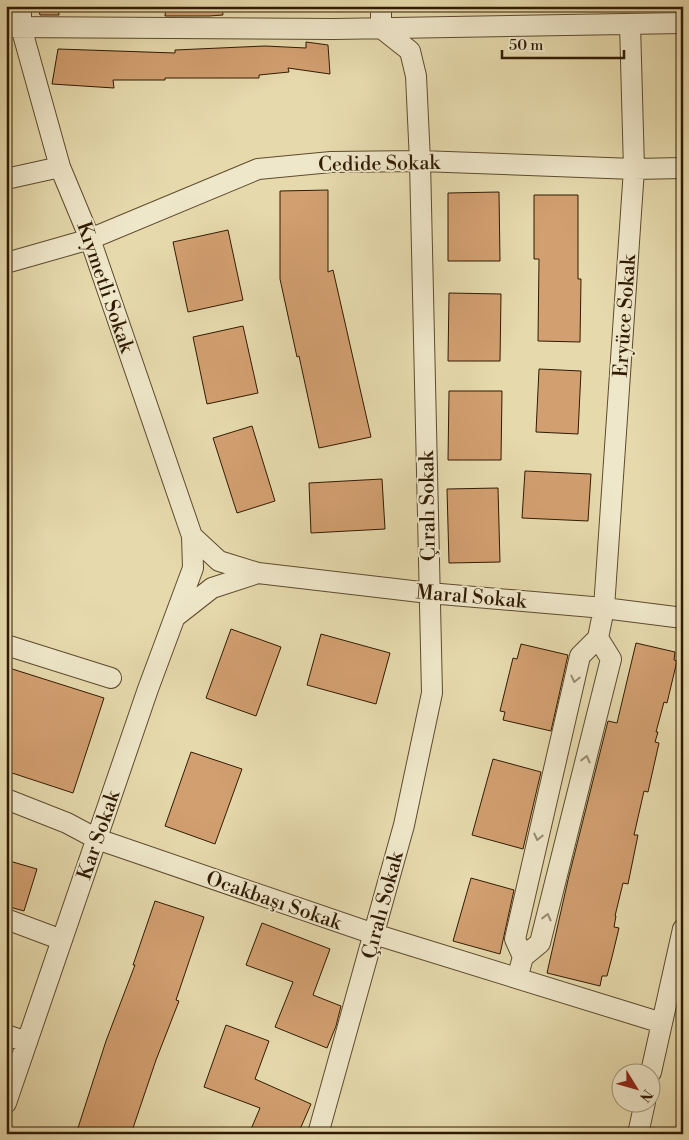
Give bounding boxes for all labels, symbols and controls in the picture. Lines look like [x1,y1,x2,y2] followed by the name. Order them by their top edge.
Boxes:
[502,28,624,60] scale bar
[509,36,543,55] text: 50 m
[318,151,442,178] street label: Cedide Sokak
[70,219,139,358] street label: Kıymetli Sokak
[609,252,642,378] street label: Eryüce Sokak
[415,449,442,561] street label: Çıralı Sokak
[415,580,529,615] street label: Maral Sokak
[570,674,581,683] one-way arrow
[580,755,591,764] one-way arrow
[73,786,127,883] street label: Kar Sokak
[533,833,544,842] one-way arrow
[357,848,410,962] street label: Çıralı Sokak
[202,867,346,937] street label: Ocakbaşı Sokak
[541,912,552,921] one-way arrow
[612,1062,662,1112] north arrow
[635,1085,656,1105] text: N

